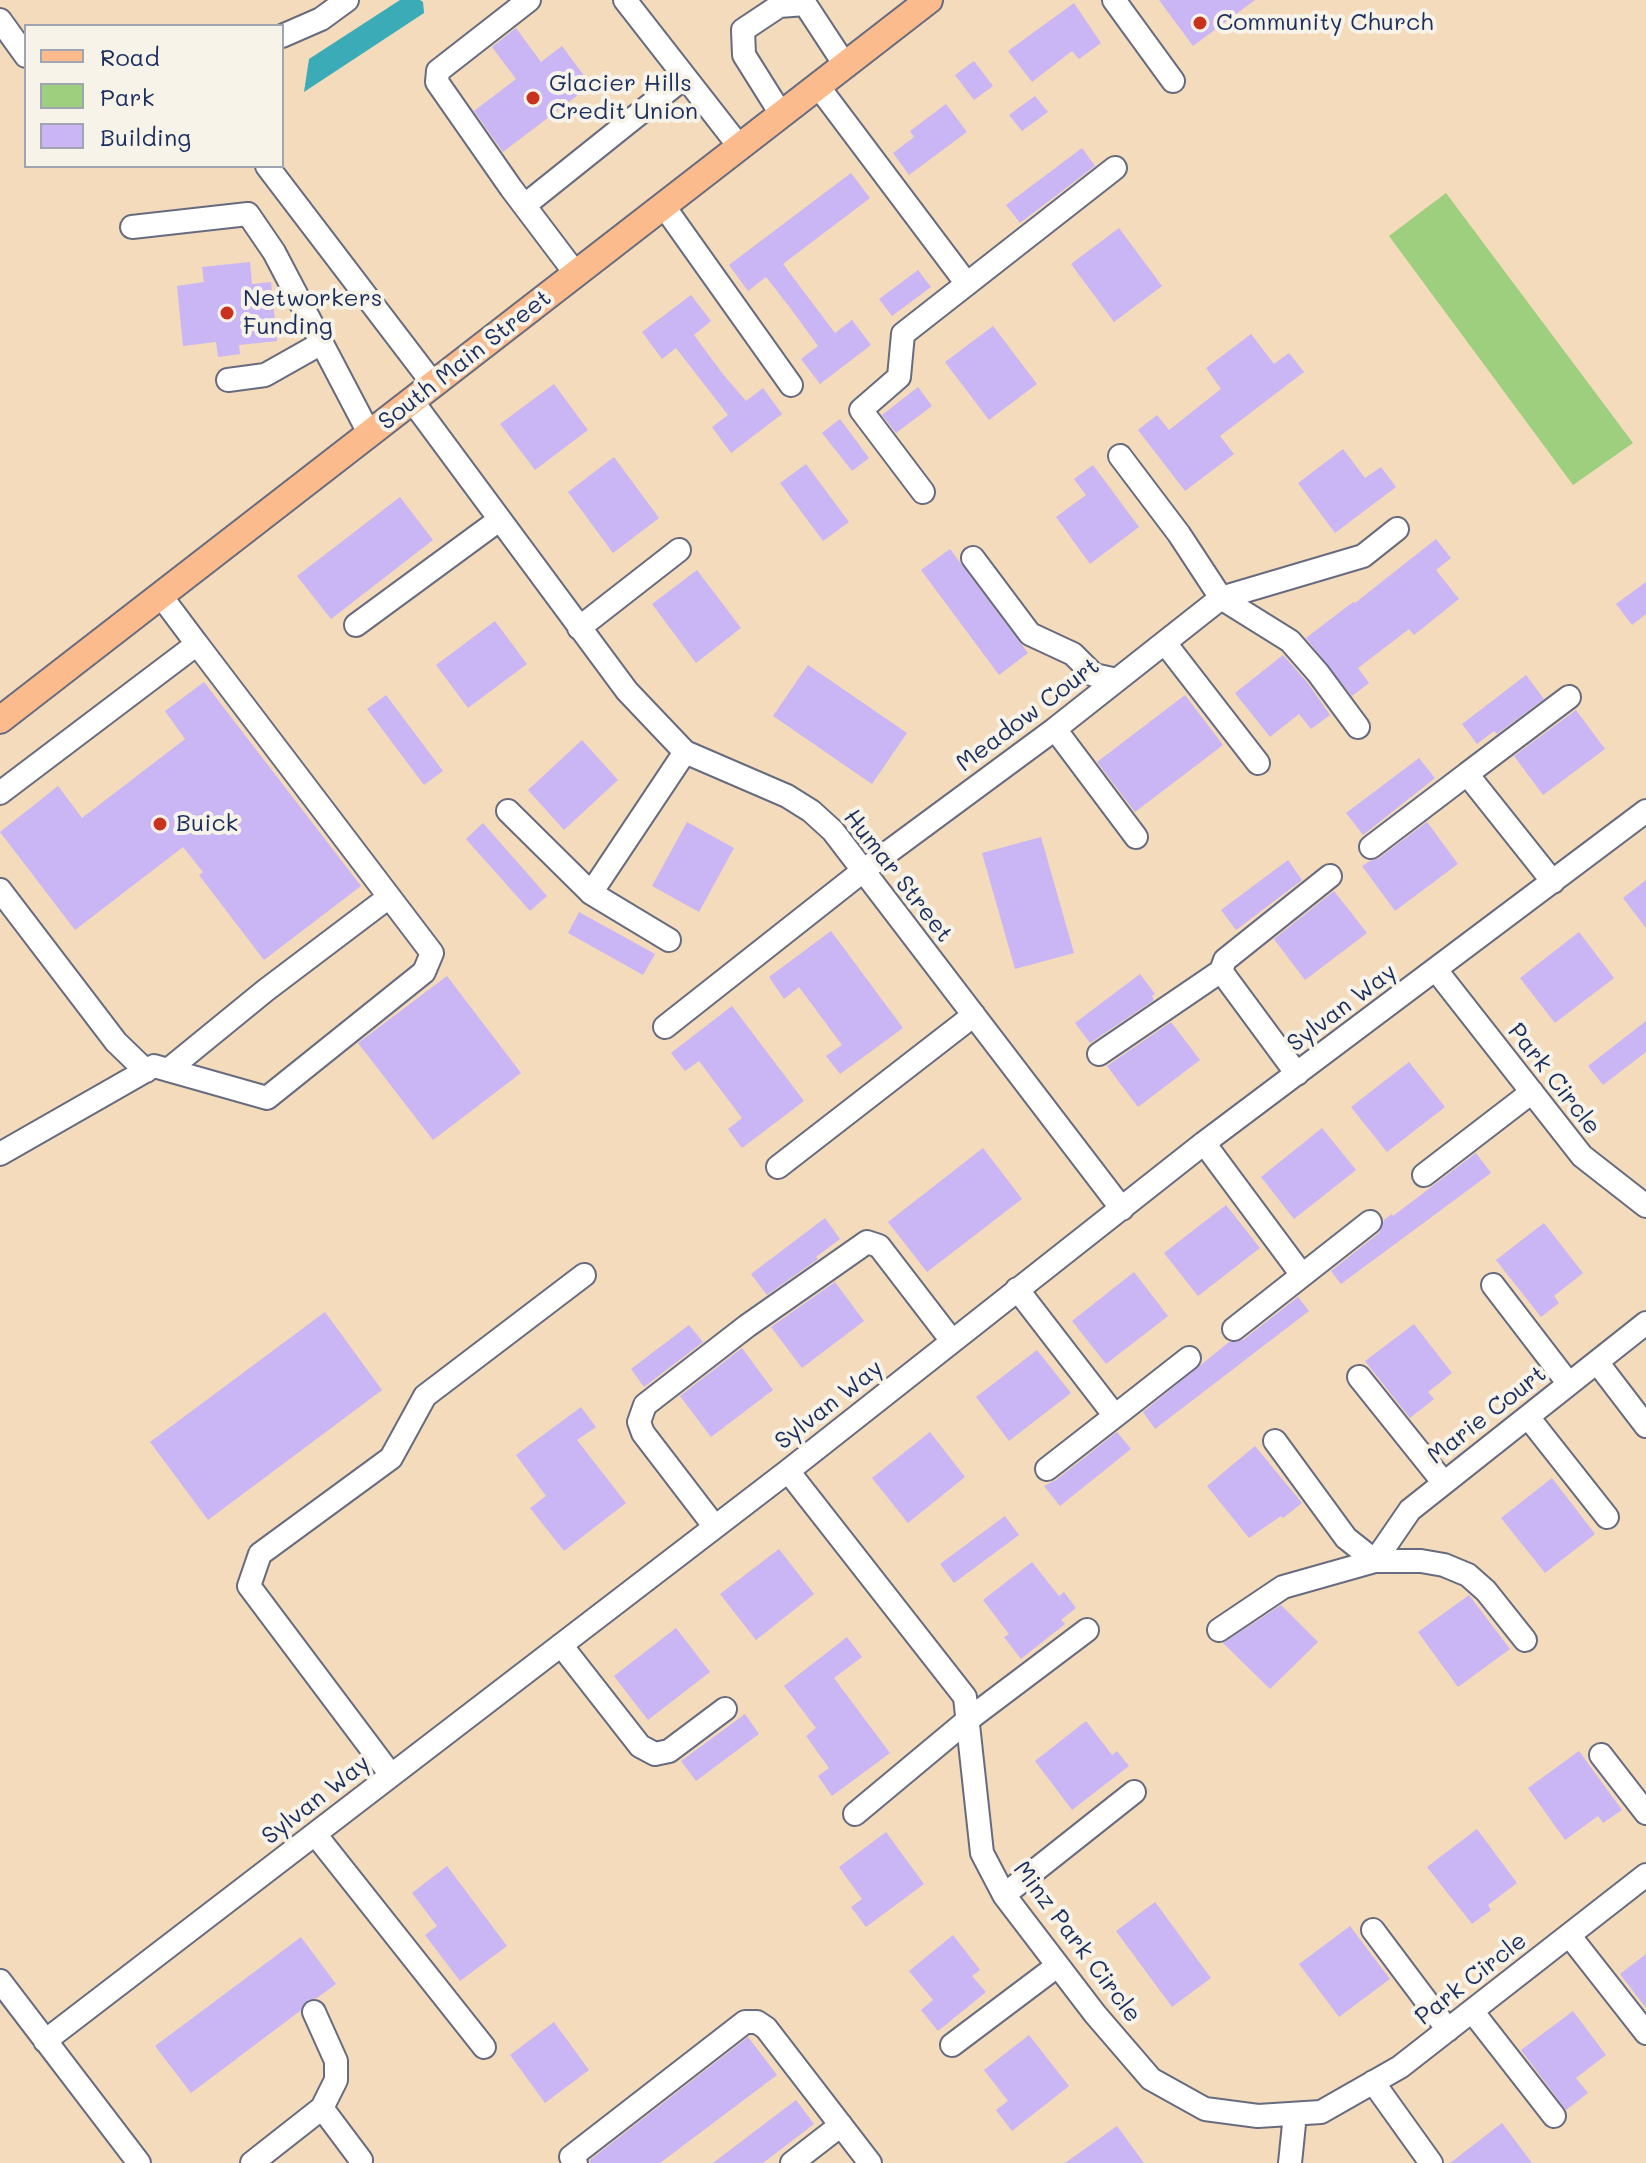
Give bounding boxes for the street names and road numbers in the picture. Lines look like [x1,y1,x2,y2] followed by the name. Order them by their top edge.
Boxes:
[373,284,557,436] street label: South Main Street
[951,652,1105,778] street label: Meadow Court
[837,804,959,948] street label: Humar Street
[1282,958,1402,1058] street label: Sylvan Way
[1502,1017,1606,1141] street label: Park Circle
[769,1354,889,1456] street label: Sylvan Way
[1422,1360,1552,1470] street label: Marie Court
[256,1749,376,1851] street label: Sylvan Way
[1007,1856,1147,2028] street label: Minz Park Circle
[1409,1927,1533,2031] street label: Park Circle

